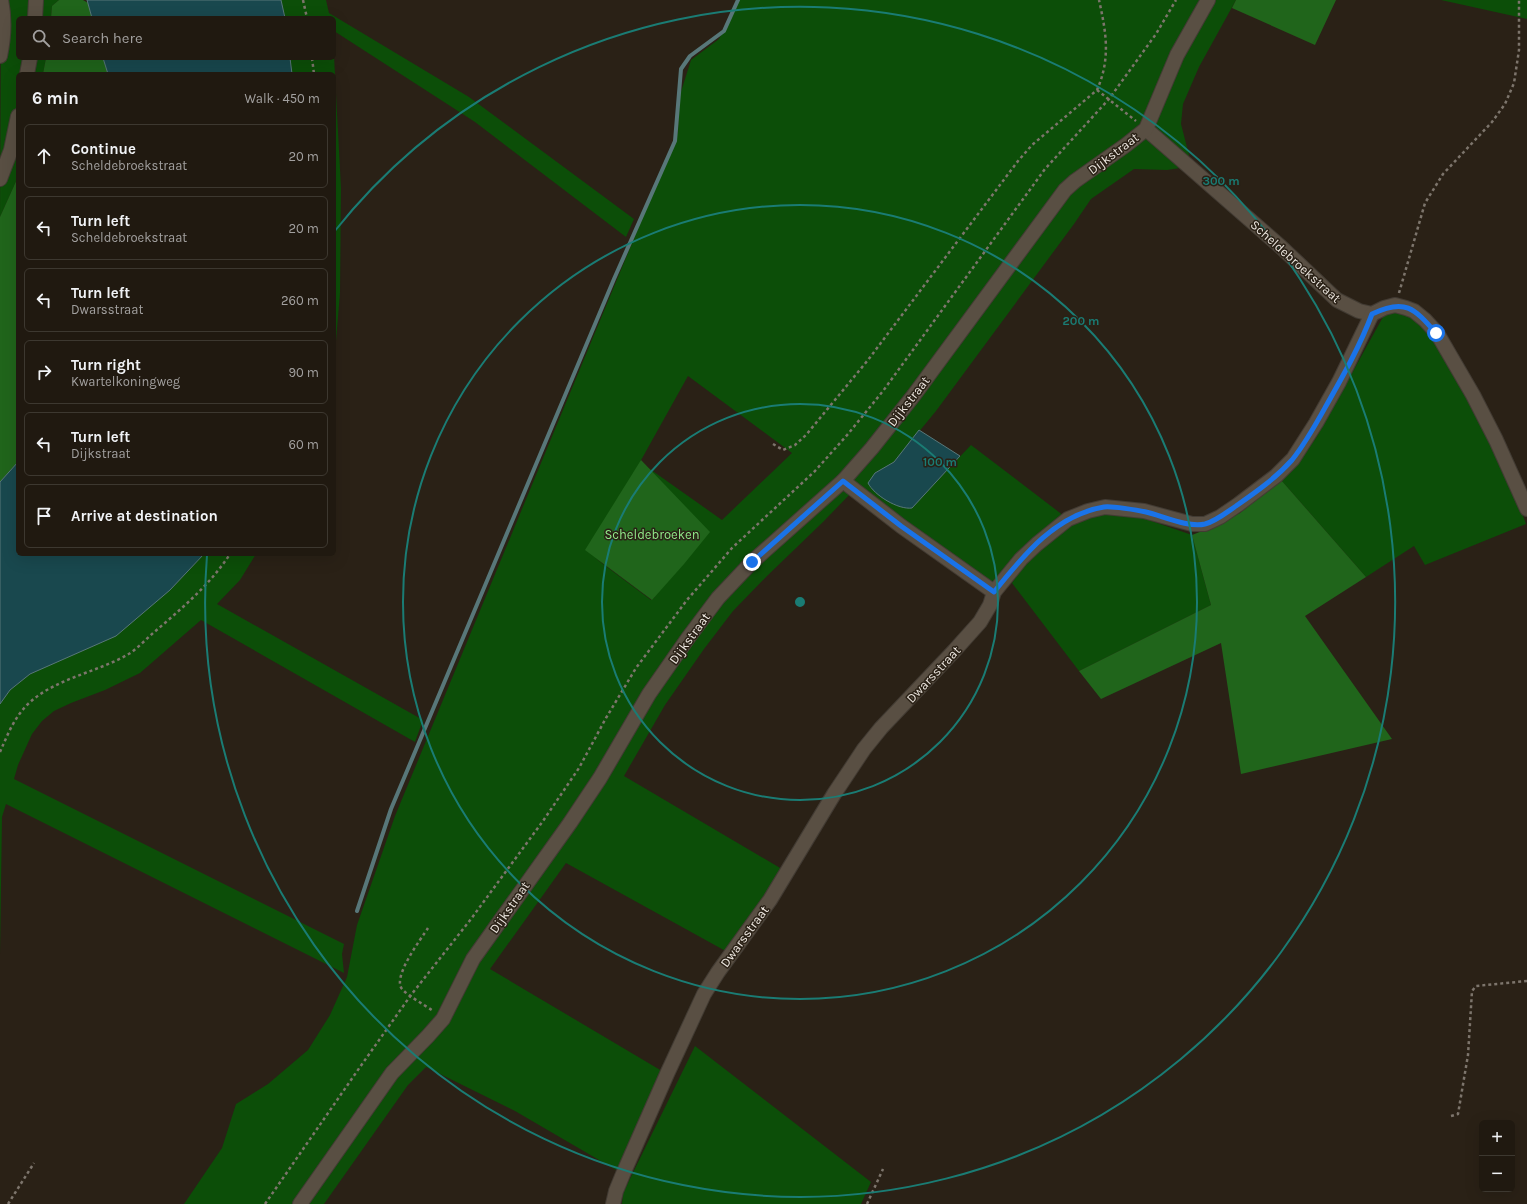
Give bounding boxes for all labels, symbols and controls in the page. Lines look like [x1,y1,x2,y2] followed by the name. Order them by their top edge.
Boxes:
[16,16,336,60] search box
[30,27,52,49] icon: search
[62,29,143,47] text: Search here
[32,88,79,108] text: 6 min
[245,91,320,106] text: Walk · 450 m
[1085,129,1142,177] street label: Dijkstraat
[71,140,136,158] text: Continue
[33,145,55,167] icon: ahead
[289,149,319,164] text: 20 m
[71,158,187,173] text: Scheldebroekstraat
[1202,174,1240,188] text: 300 m
[71,212,130,230] text: Turn left
[33,217,55,239] icon: left
[1247,217,1344,306] street label: Scheldebroekstraat
[289,221,319,236] text: 20 m
[71,230,187,245] text: Scheldebroekstraat
[71,284,130,302] text: Turn left
[33,289,55,311] icon: left
[281,293,319,308] text: 260 m
[71,302,143,317] text: Dwarsstraat
[1063,314,1099,328] text: 200 m
[1427,324,1445,342] route start
[71,356,141,374] text: Turn right
[33,361,55,383] icon: right
[288,365,319,380] text: 90 m
[884,373,933,429] street label: Dijkstraat
[71,374,180,389] text: Kwartelkoningweg
[71,428,130,446] text: Turn left
[33,433,55,455] icon: left
[289,437,319,452] text: 60 m
[71,446,130,461] text: Dijkstraat
[923,455,957,469] text: 100 m
[33,505,55,527] icon: arrive
[71,507,218,525] text: Arrive at destination
[604,527,700,542] park label: Scheldebroeken
[743,553,761,571] route end
[793,595,807,609] centre of rings
[666,610,713,667] street label: Dijkstraat
[903,643,964,706] street label: Dwarsstraat
[486,879,533,936] street label: Dijkstraat
[717,903,772,970] street label: Dwarsstraat
[1479,1120,1515,1192] map controls
[1479,1120,1515,1156] button: +
[1479,1156,1515,1192] button: −

